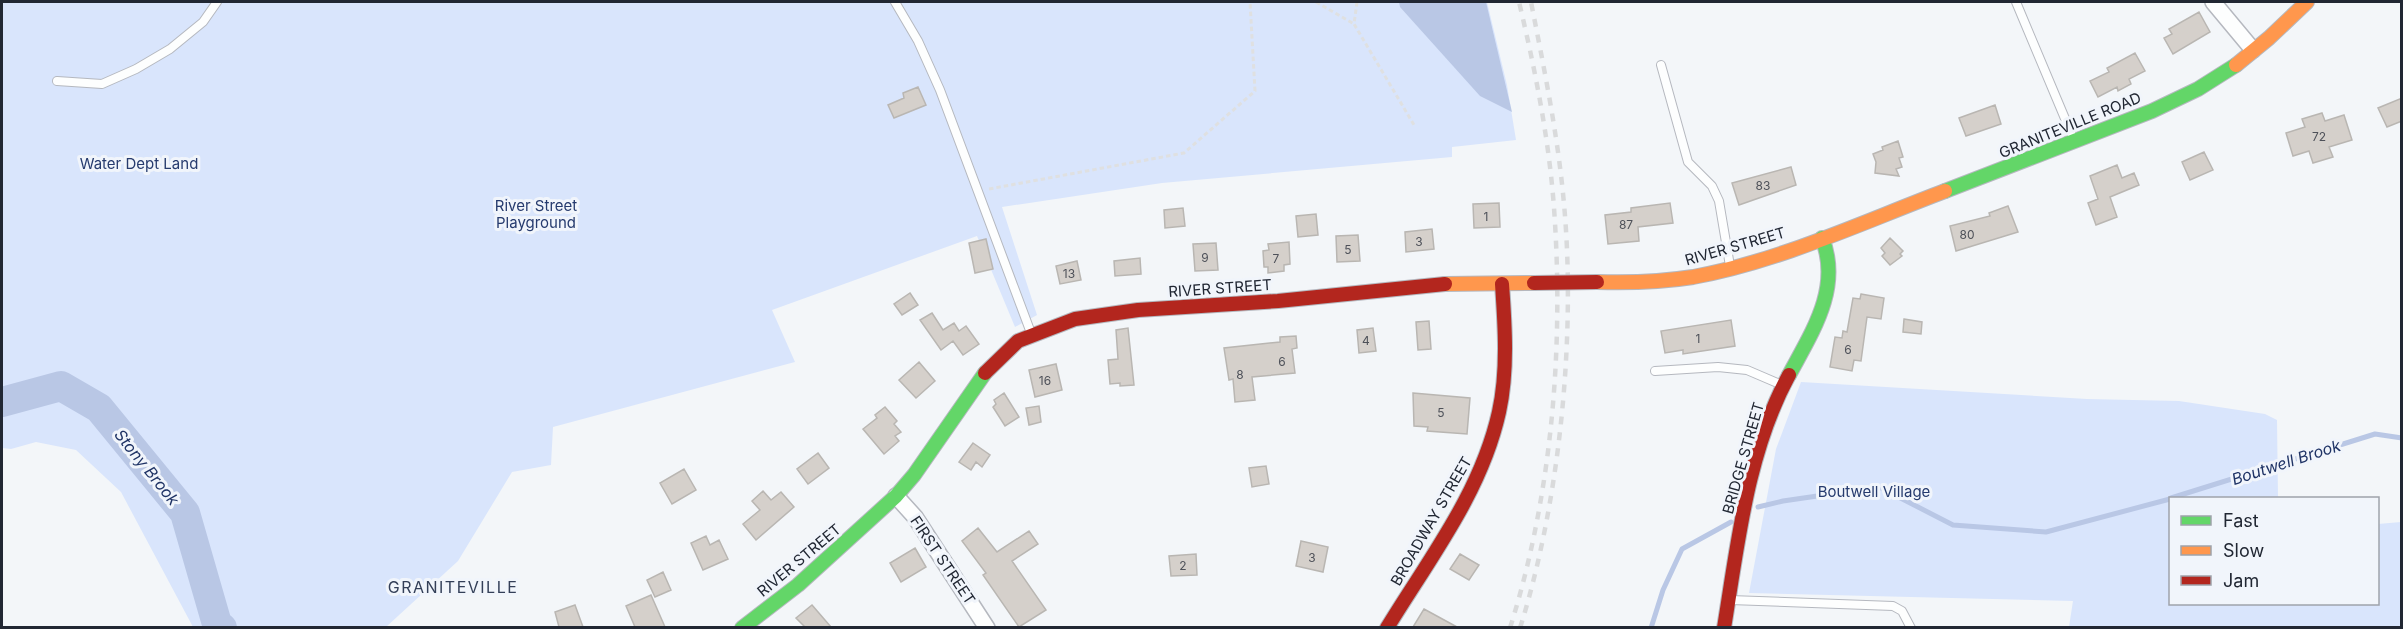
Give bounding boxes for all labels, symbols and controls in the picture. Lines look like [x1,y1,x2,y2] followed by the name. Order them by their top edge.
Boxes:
[1996,88,2144,162] street label: GRANITEVILLE ROAD
[2312,129,2326,144] house number: 72
[80,154,198,173] park label: Water Dept Land
[1756,178,1770,193] house number: 83
[495,196,577,232] park label: River Street Playground
[1484,209,1488,224] house number: 1
[1619,217,1633,232] house number: 87
[1683,223,1787,269] street label: RIVER STREET
[1960,227,1975,242] house number: 80
[1415,234,1423,249] house number: 3
[1344,242,1352,257] house number: 5
[1201,250,1209,265] house number: 9
[1273,251,1280,266] house number: 7
[1063,266,1075,281] house number: 13
[1168,275,1272,301] street label: RIVER STREET
[1696,331,1700,346] house number: 1
[1362,333,1370,348] house number: 4
[1844,342,1852,357] house number: 6
[1278,354,1286,369] house number: 6
[1236,367,1244,382] house number: 8
[1039,373,1051,388] house number: 16
[1718,400,1768,516] street label: BRIDGE STREET
[1437,405,1445,420] house number: 5
[110,425,184,509] water label: Stony Brook
[2229,435,2343,489] water label: Boutwell Brook
[1386,453,1476,589] street label: BROADWAY STREET
[1818,482,1930,501] park label: Boutwell Village
[2169,497,2379,605] legend
[2223,510,2259,531] text: Fast
[906,512,980,608] street label: FIRST STREET
[753,519,845,601] street label: RIVER STREET
[2223,540,2264,561] text: Slow
[1308,550,1316,565] house number: 3
[1179,558,1187,573] house number: 2
[2223,570,2259,591] text: Jam
[388,577,518,597] district label: GRANITEVILLE

